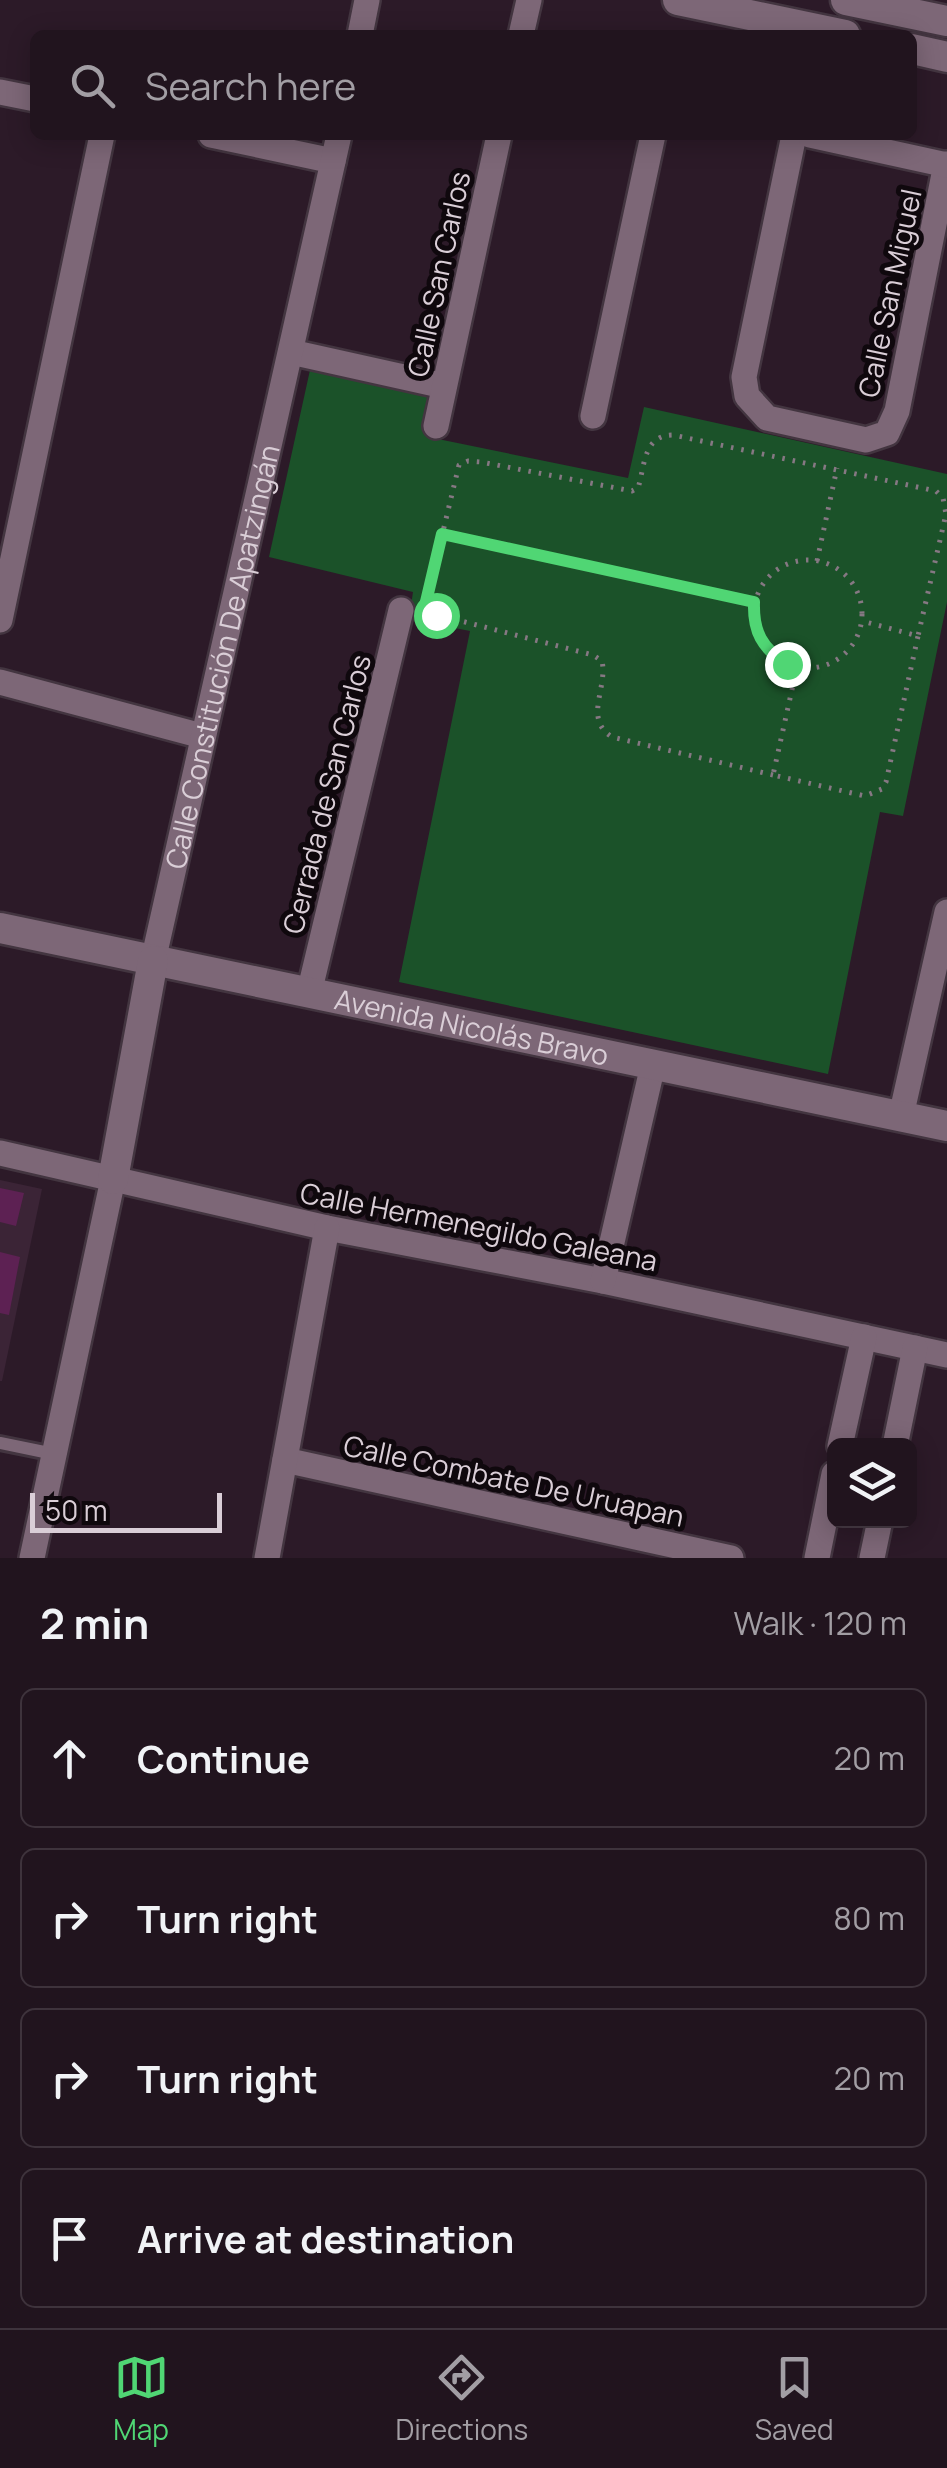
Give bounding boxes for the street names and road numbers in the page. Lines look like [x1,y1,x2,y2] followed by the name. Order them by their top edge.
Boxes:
[398,168,478,380] street label: Calle San Carlos
[848,185,930,401] street label: Calle San Miguel
[155,441,288,872] street label: Calle Constitución De Apatzingán
[273,651,379,937] street label: Cerrada de San Carlos
[331,980,612,1074] street label: Avenida Nicolás Bravo
[297,1173,661,1279] street label: Calle Hermenegildo Galeana
[340,1425,688,1535] street label: Calle Combate De Uruapan

